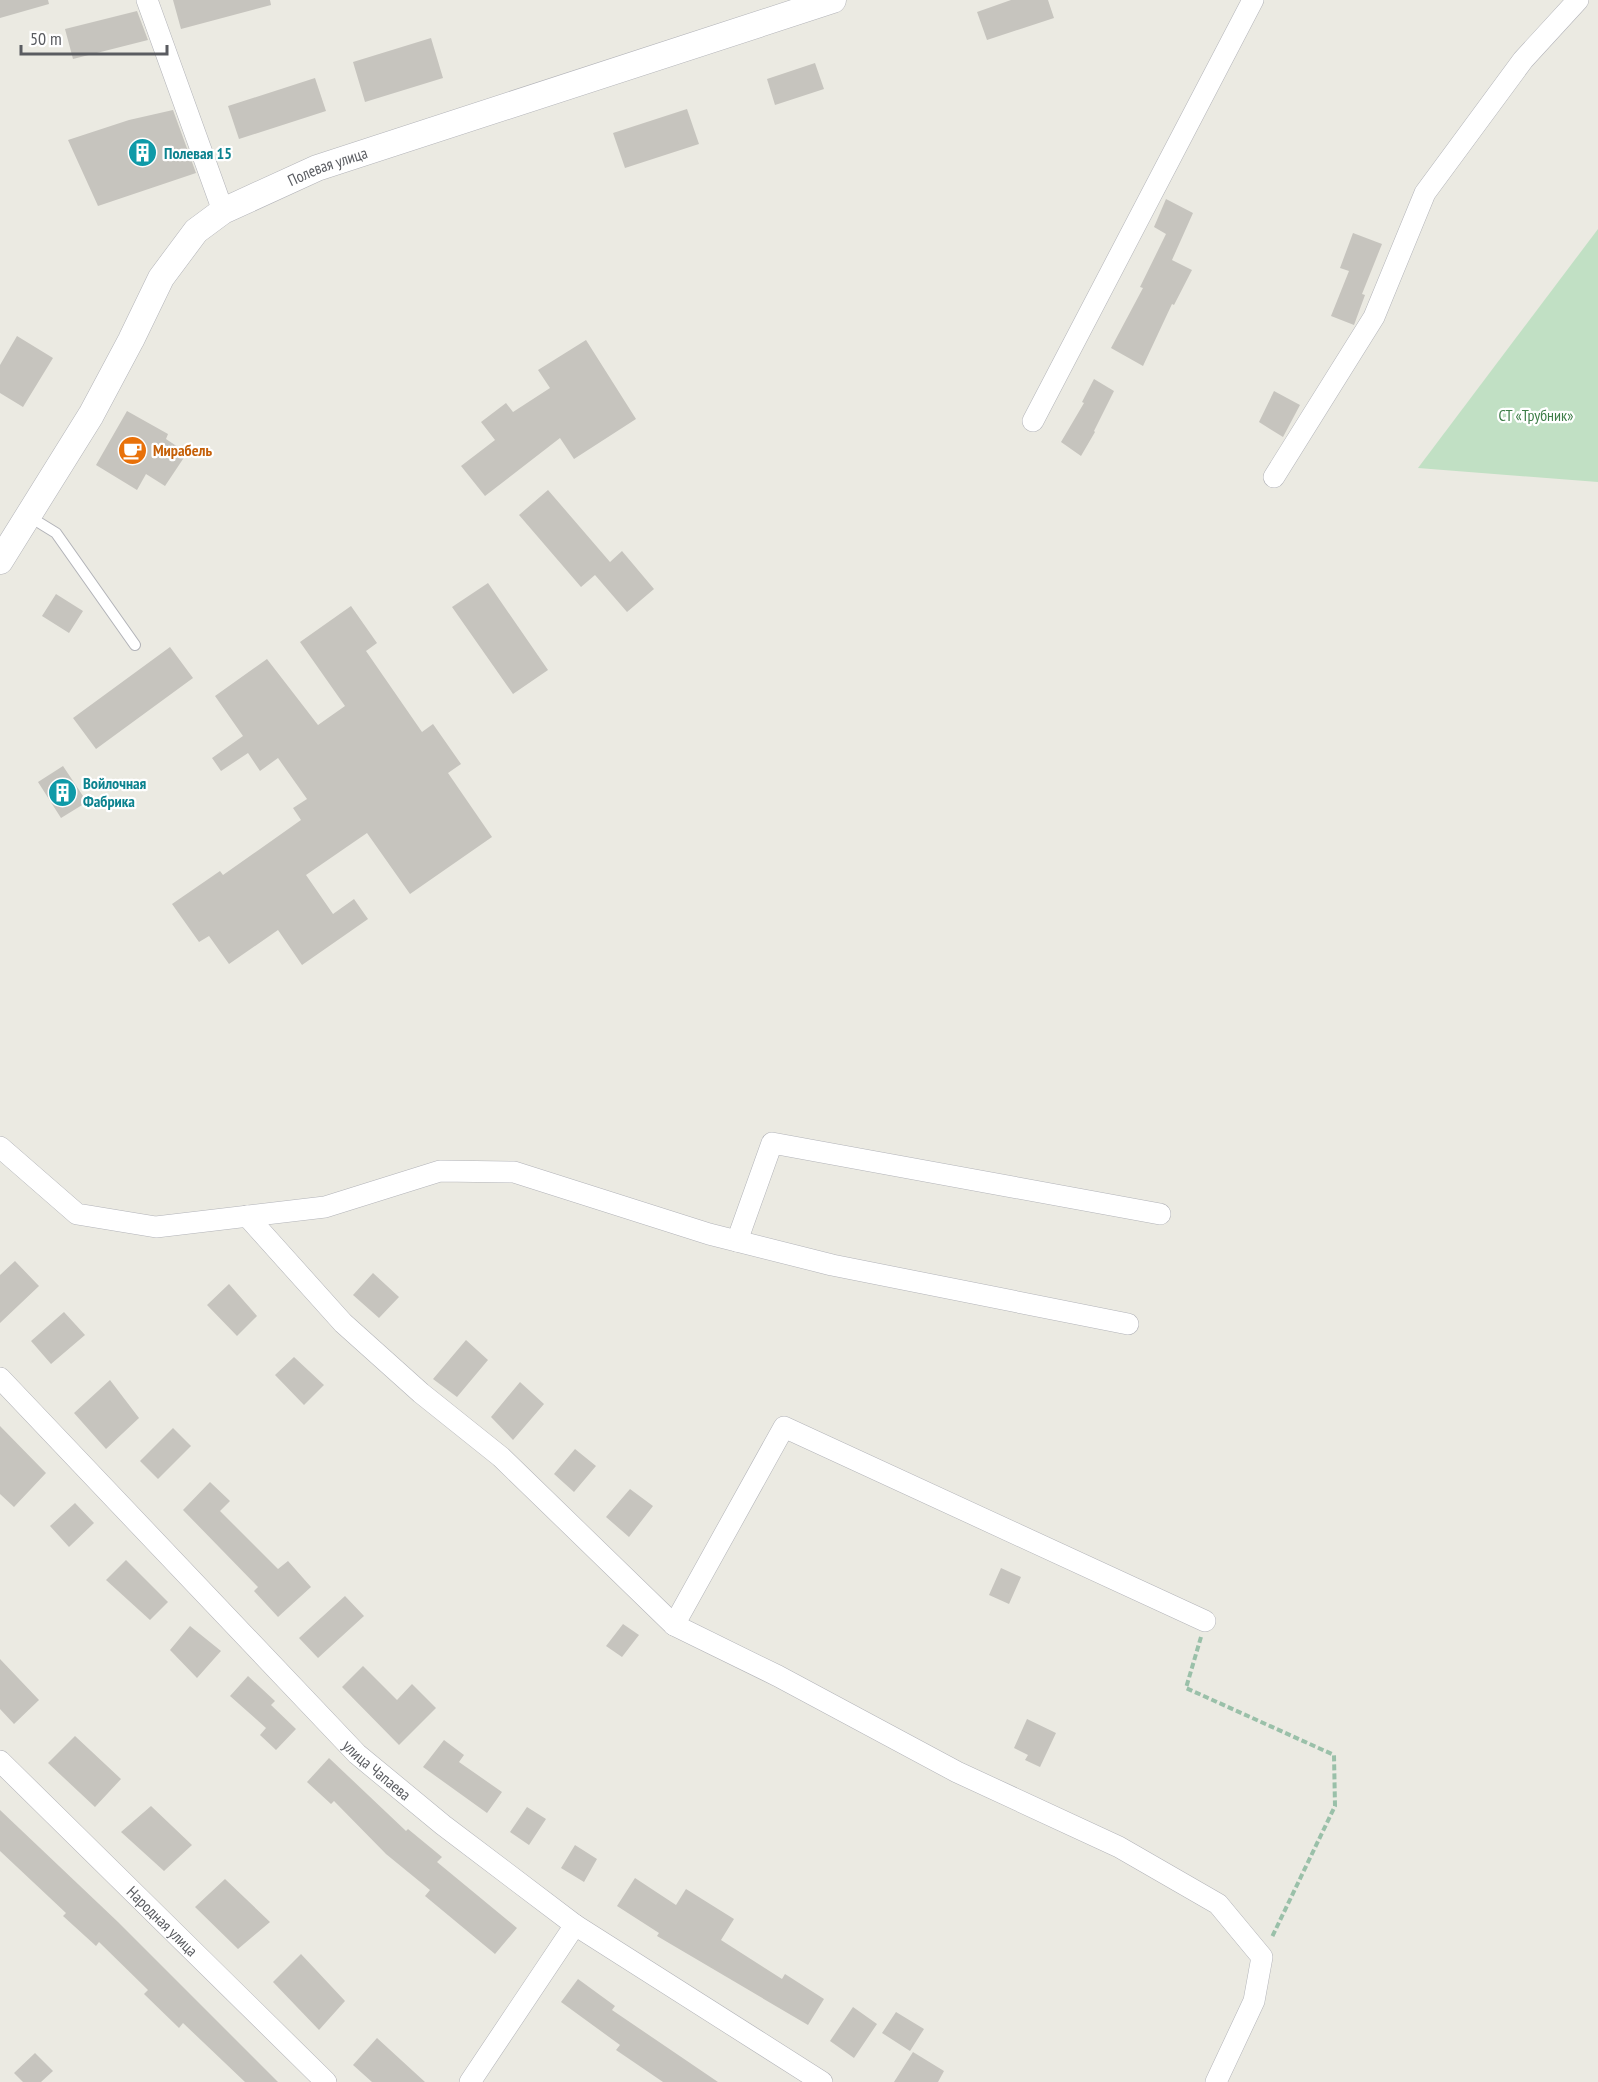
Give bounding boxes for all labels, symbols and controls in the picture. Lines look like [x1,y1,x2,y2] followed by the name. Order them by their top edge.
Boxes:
[21,18,166,56] scale bar
[30,27,62,50] text: 50 m
[127,137,159,169] building icon: Полевая 15
[284,142,370,190] street label: Полевая улица
[164,143,232,163] place label: Полевая 15
[1499,405,1573,425] park label: СТ «Трубник»
[116,434,148,466] cafe icon: Мирабель
[153,440,212,460] place label: Мирабель
[83,773,147,811] place label: Войлочная Фабрика
[46,776,78,808] building icon: Войлочная Фабрика
[339,1735,415,1804] street label: улица Чапаева
[123,1882,202,1960] street label: Народная улица

